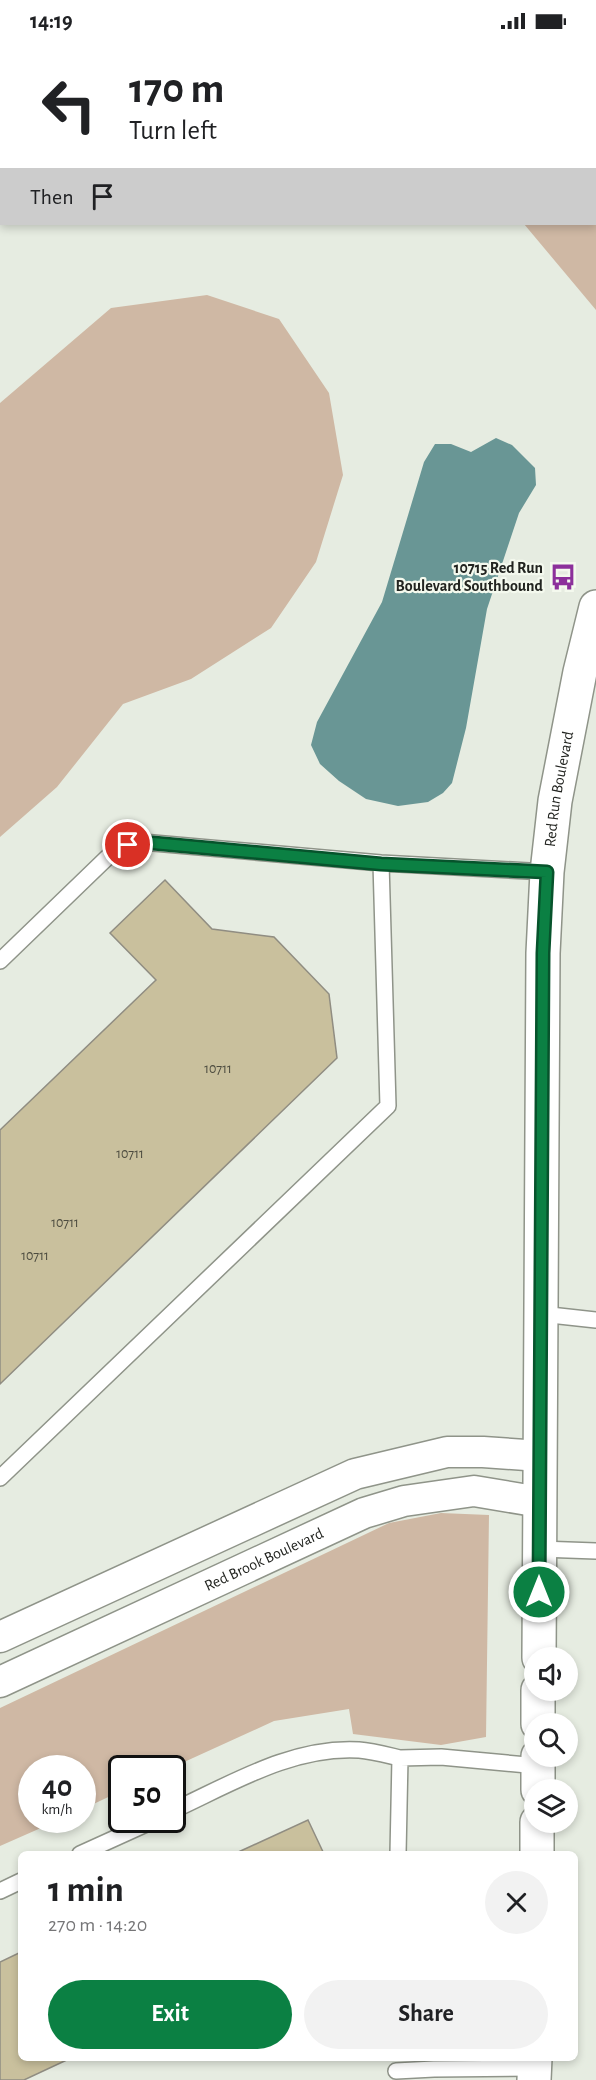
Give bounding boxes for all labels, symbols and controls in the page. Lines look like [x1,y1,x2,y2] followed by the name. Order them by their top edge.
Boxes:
[30,10,73,32] text: 14:19
[30,66,108,144] icon: left
[129,68,224,110] text: 170 m
[129,117,217,144] text: Turn left
[86,180,119,213] icon: arrive
[30,186,74,208] text: Then
[396,560,544,594] place label: 10715 Red Run Boulevard Southbound
[548,562,578,592] bus stop icon: 10715 Red Run Boulevard Southbound
[542,730,576,848] street label: Red Run Boulevard
[102,819,153,870] pin
[111,828,144,861] icon: arrive
[204,1062,232,1076] house number: 10711
[116,1147,144,1161] house number: 10711
[51,1216,79,1230] house number: 10711
[21,1249,49,1263] house number: 10711
[202,1525,326,1594] street label: Red Brook Boulevard
[507,1560,571,1624] position arrow
[524,1647,578,1833] map controls
[524,1647,578,1701] button: sound
[524,1713,578,1767] button: search
[108,1755,186,1833] speed limit sign: 50
[42,1772,72,1802] text: 40
[524,1779,578,1833] button: layers
[42,1802,72,1817] text: km/h
[485,1871,548,1934] button: close
[48,1872,124,1908] text: 1 min
[48,1915,147,1935] text: 270 m · 14:20
[48,1980,292,2049] button: Exit
[304,1980,548,2049] button: Share

